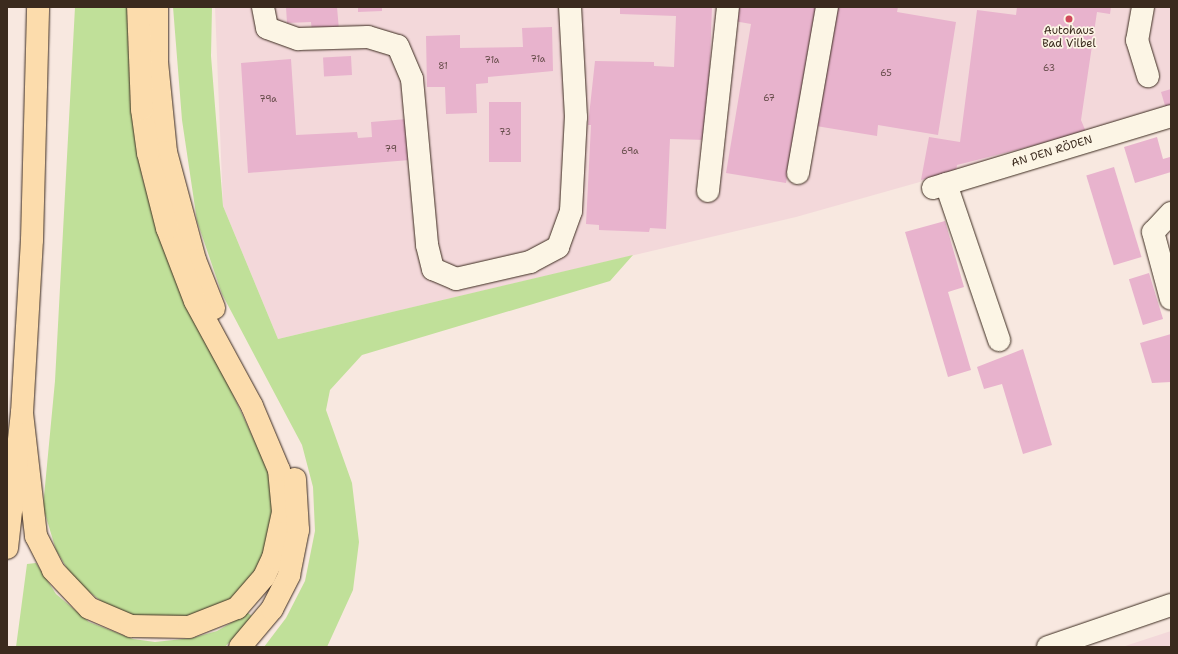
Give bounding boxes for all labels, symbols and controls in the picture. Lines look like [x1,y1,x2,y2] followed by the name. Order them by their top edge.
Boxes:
[1064,14,1074,24] marker: Autohaus Bad Vilbel
[1042,25,1096,51] place label: Autohaus Bad Vilbel
[531,54,545,64] house number: 71a
[485,55,499,65] house number: 71a
[438,61,448,71] house number: 81
[1043,63,1055,73] house number: 63
[880,68,892,78] house number: 65
[763,93,775,103] house number: 67
[259,94,277,104] house number: 79a
[499,127,511,137] house number: 73
[1010,133,1094,171] street label: AN DEN RÖDEN
[385,144,397,154] house number: 79
[621,146,639,156] house number: 69a

